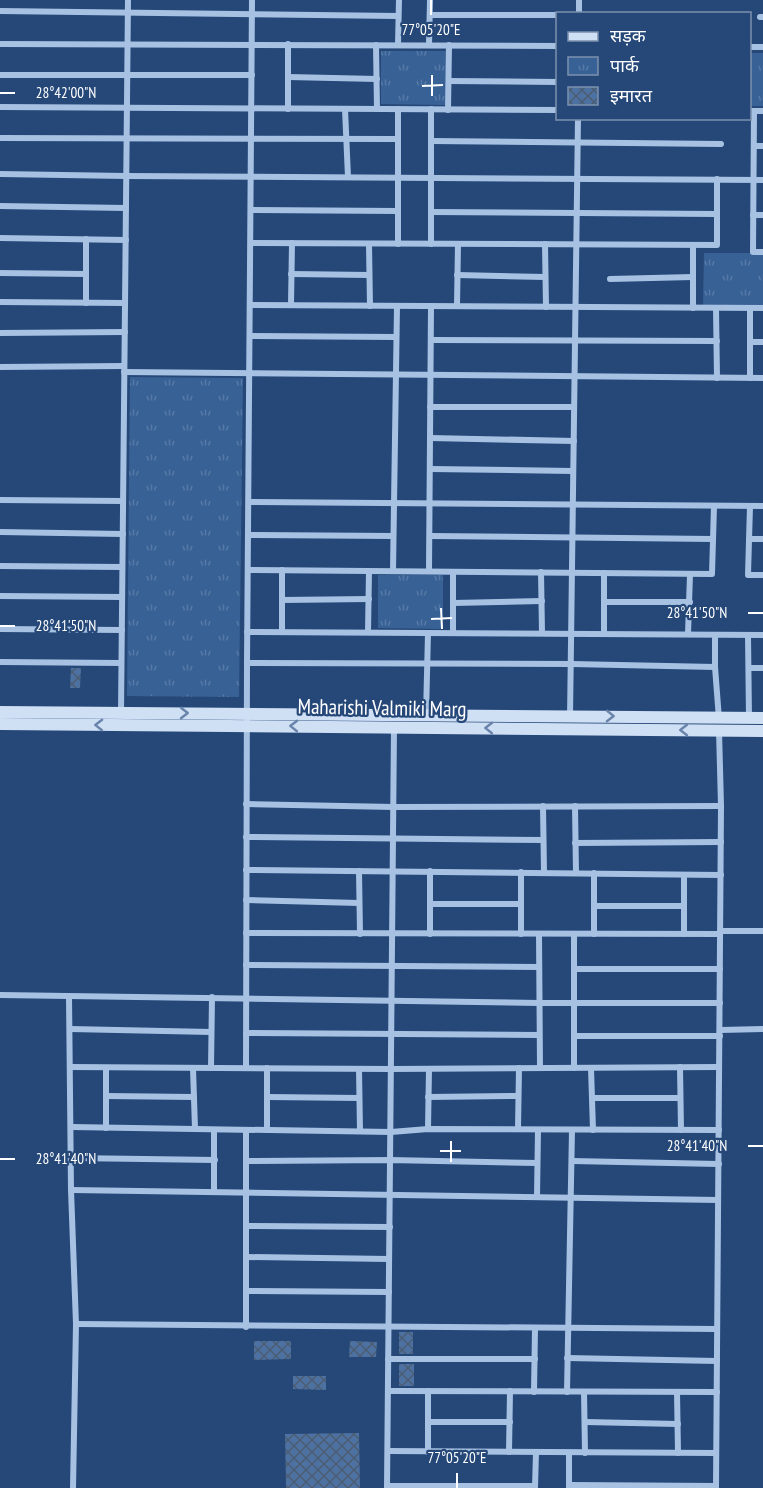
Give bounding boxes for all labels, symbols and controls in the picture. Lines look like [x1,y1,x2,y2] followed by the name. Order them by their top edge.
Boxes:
[556,12,751,120] legend
[401,20,461,39] text: 77°05'20"E
[610,24,647,47] text: सड़क
[610,54,640,77] text: पार्क
[36,83,96,102] text: 28°42'00"N
[610,84,653,107] text: इमारत
[667,603,727,622] text: 28°41'50"N
[36,616,96,635] text: 28°41'50"N
[297,693,467,722] street label: Maharishi Valmiki Marg
[180,707,189,719] one-way arrow
[606,709,615,722] one-way arrow
[94,719,103,731] one-way arrow
[289,720,298,733] one-way arrow
[484,722,493,734] one-way arrow
[679,724,688,736] one-way arrow
[667,1136,727,1155] text: 28°41'40"N
[36,1149,96,1168] text: 28°41'40"N
[427,1448,487,1467] text: 77°05'20"E

